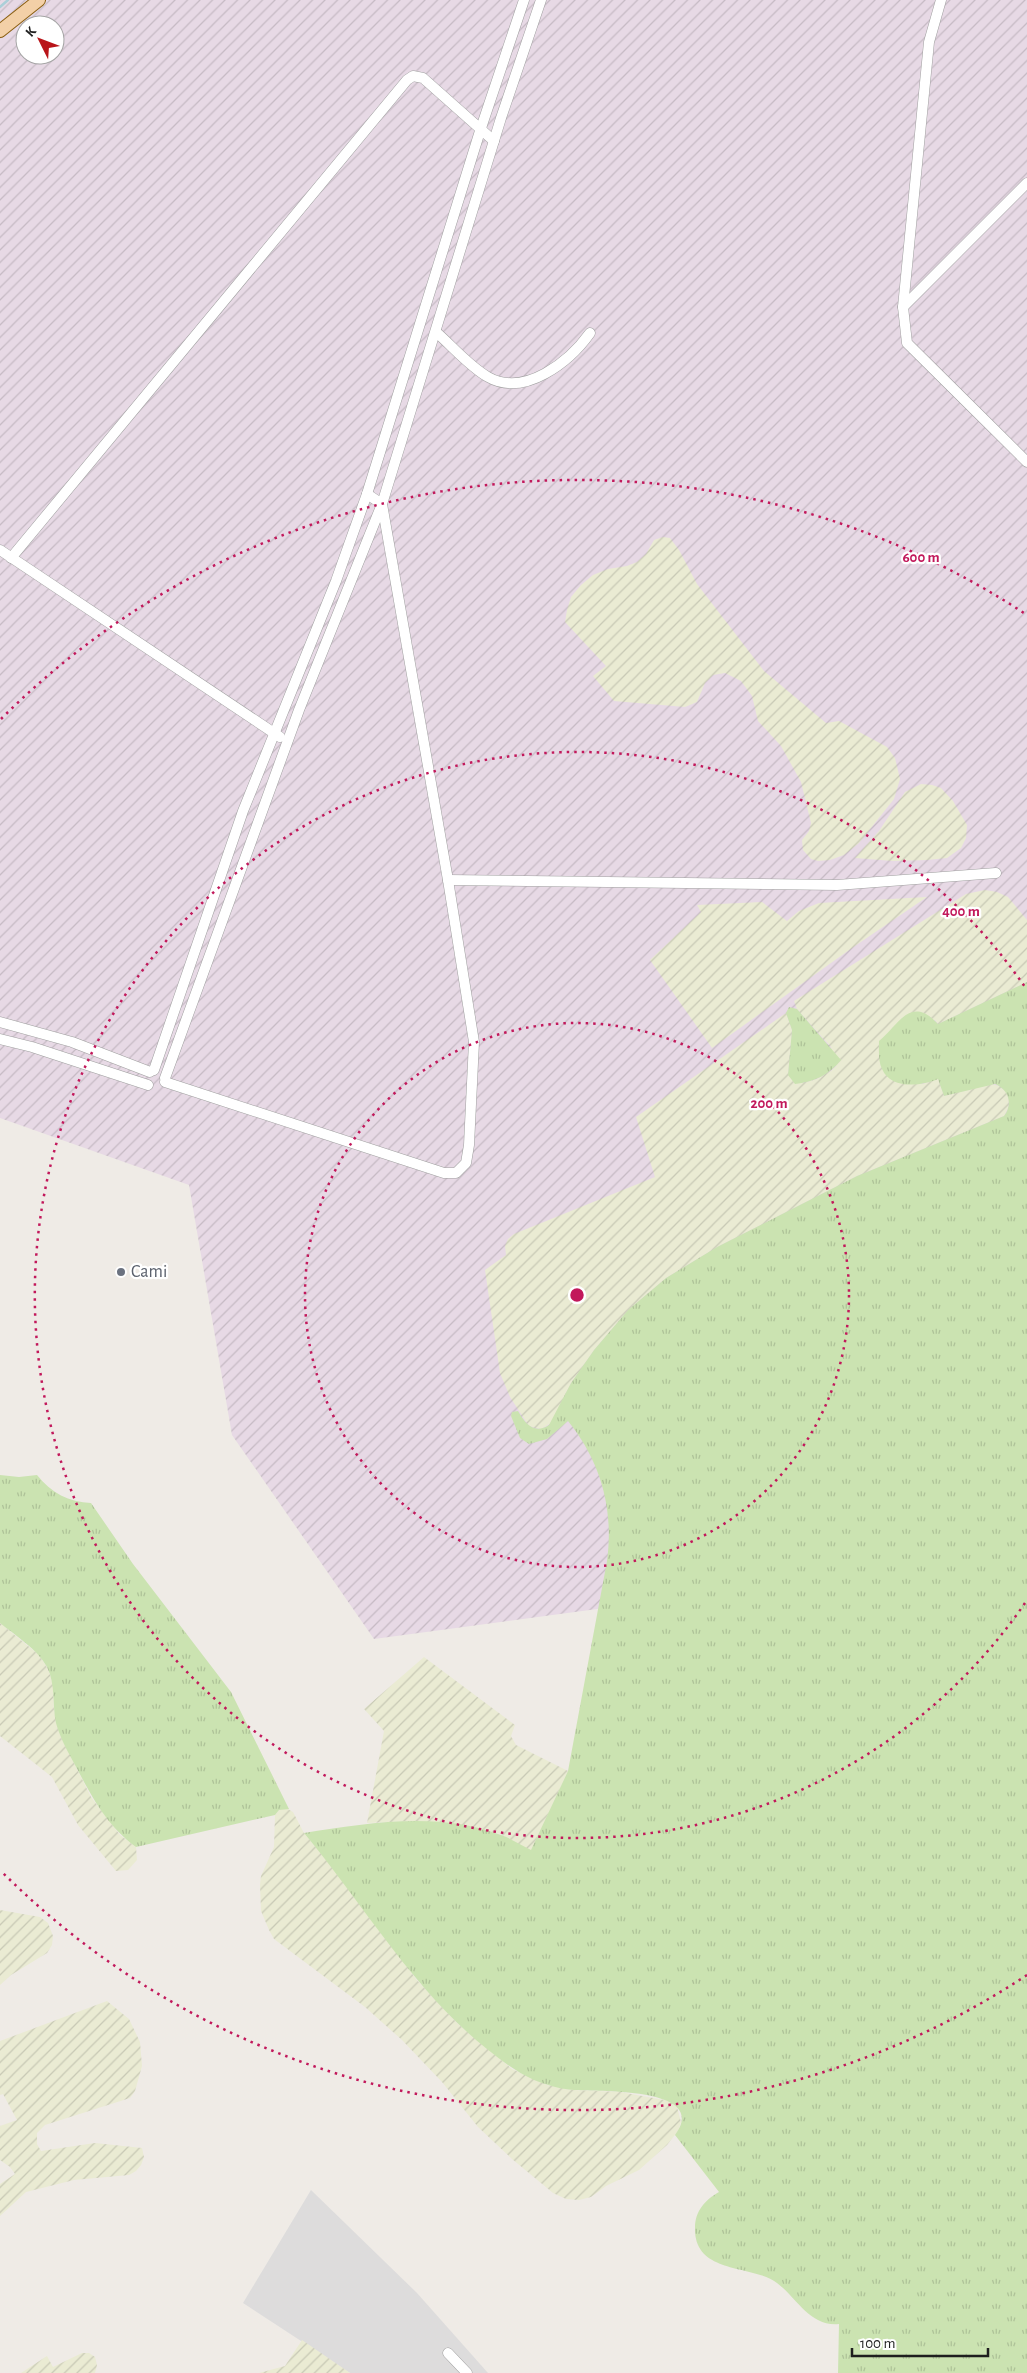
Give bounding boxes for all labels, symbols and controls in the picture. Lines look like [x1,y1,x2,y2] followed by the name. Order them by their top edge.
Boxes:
[15,15,65,65] north arrow
[23,24,40,40] text: K
[902,550,940,565] text: 600 m
[942,904,980,919] text: 400 m
[750,1096,788,1111] text: 200 m
[131,1263,167,1281] place label: Cami
[115,1266,127,1278] marker: Cami
[568,1286,586,1304] centre of rings
[852,2326,988,2358] scale bar
[860,2336,895,2351] text: 100 m

